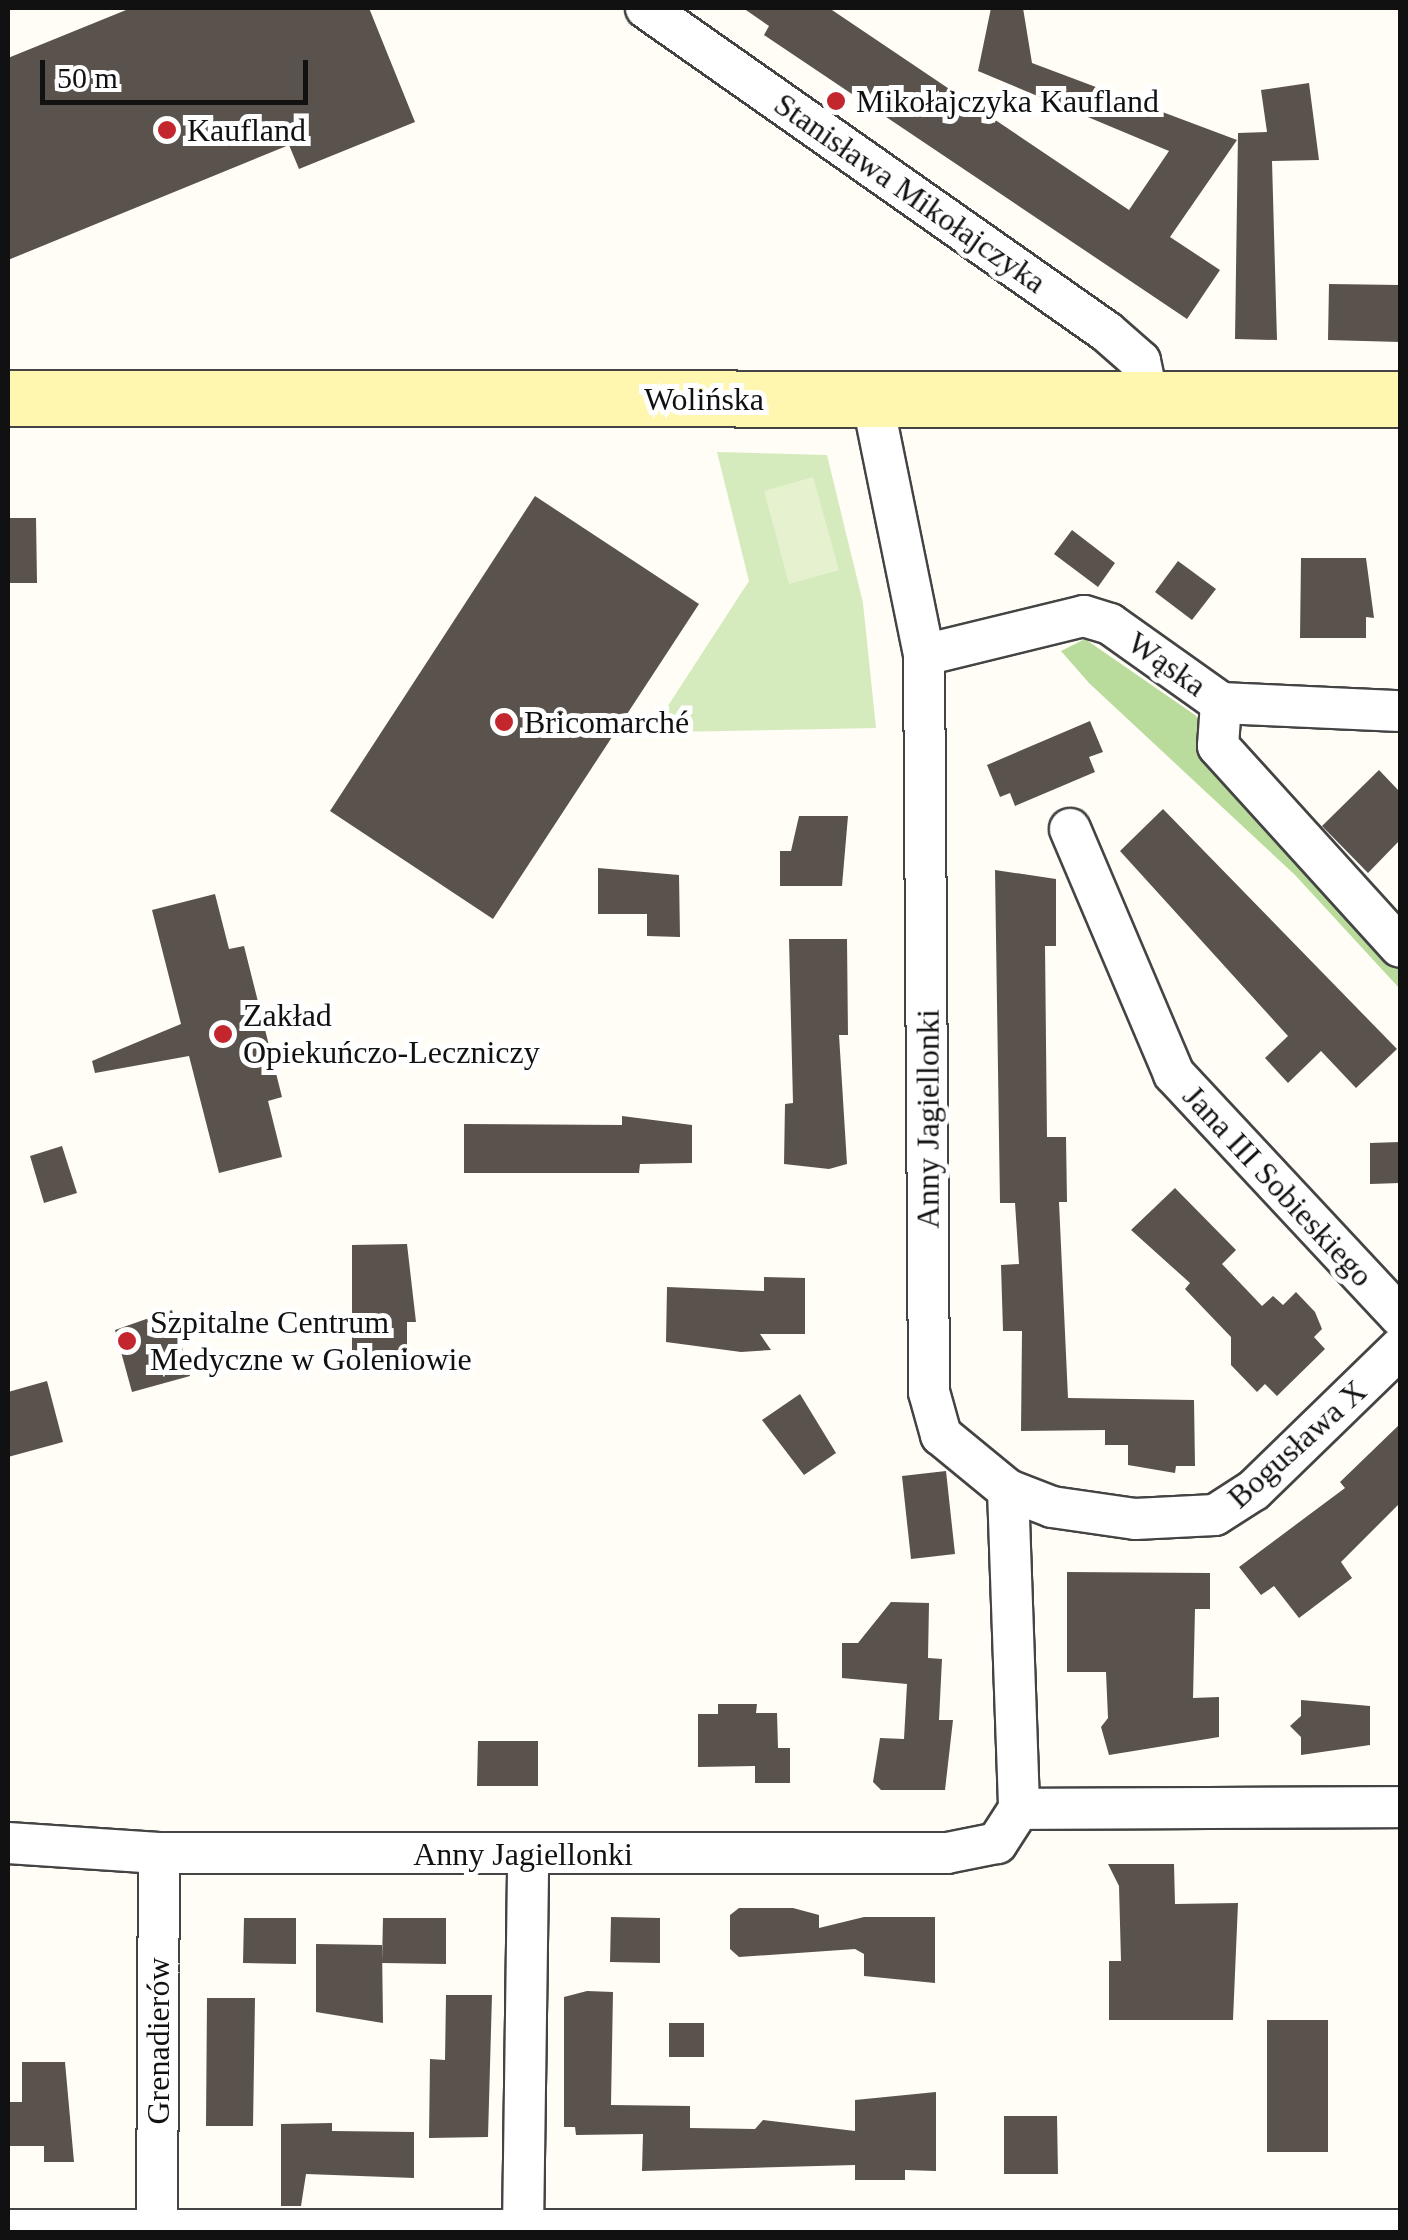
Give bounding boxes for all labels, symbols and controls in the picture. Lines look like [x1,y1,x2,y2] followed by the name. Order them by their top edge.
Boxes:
[45,40,312,102] scale bar
[57,61,118,94] text: 50 m
[856,82,1159,120] place label: Mikołajczyka Kaufland
[767,85,1053,301] street label: Stanisława Mikołajczyka
[825,90,847,112] marker: Mikołajczyka Kaufland
[187,111,306,149] place label: Kaufland
[156,119,178,141] marker: Kaufland
[644,380,764,418] street label: Wolińska
[1120,623,1214,705] street label: Wąska
[524,703,689,741] place label: Bricomarché
[493,711,515,733] marker: Bricomarché
[243,997,540,1072] place label: Zakład Opiekuńczo-Leczniczy
[909,1009,947,1229] street label: Anny Jagiellonki
[212,1023,234,1045] marker: Zakład Opiekuńczo-Leczniczy
[1175,1077,1381,1295] street label: Jana III Sobieskiego
[150,1304,472,1379] place label: Szpitalne Centrum Medyczne w Goleniowie
[114,1328,140,1354] marker: Szpitalne Centrum Medyczne w Goleniowie
[1220,1372,1374,1516] street label: Bogusława X
[413,1835,633,1873] street label: Anny Jagiellonki
[139,1957,177,2125] street label: Grenadierów

